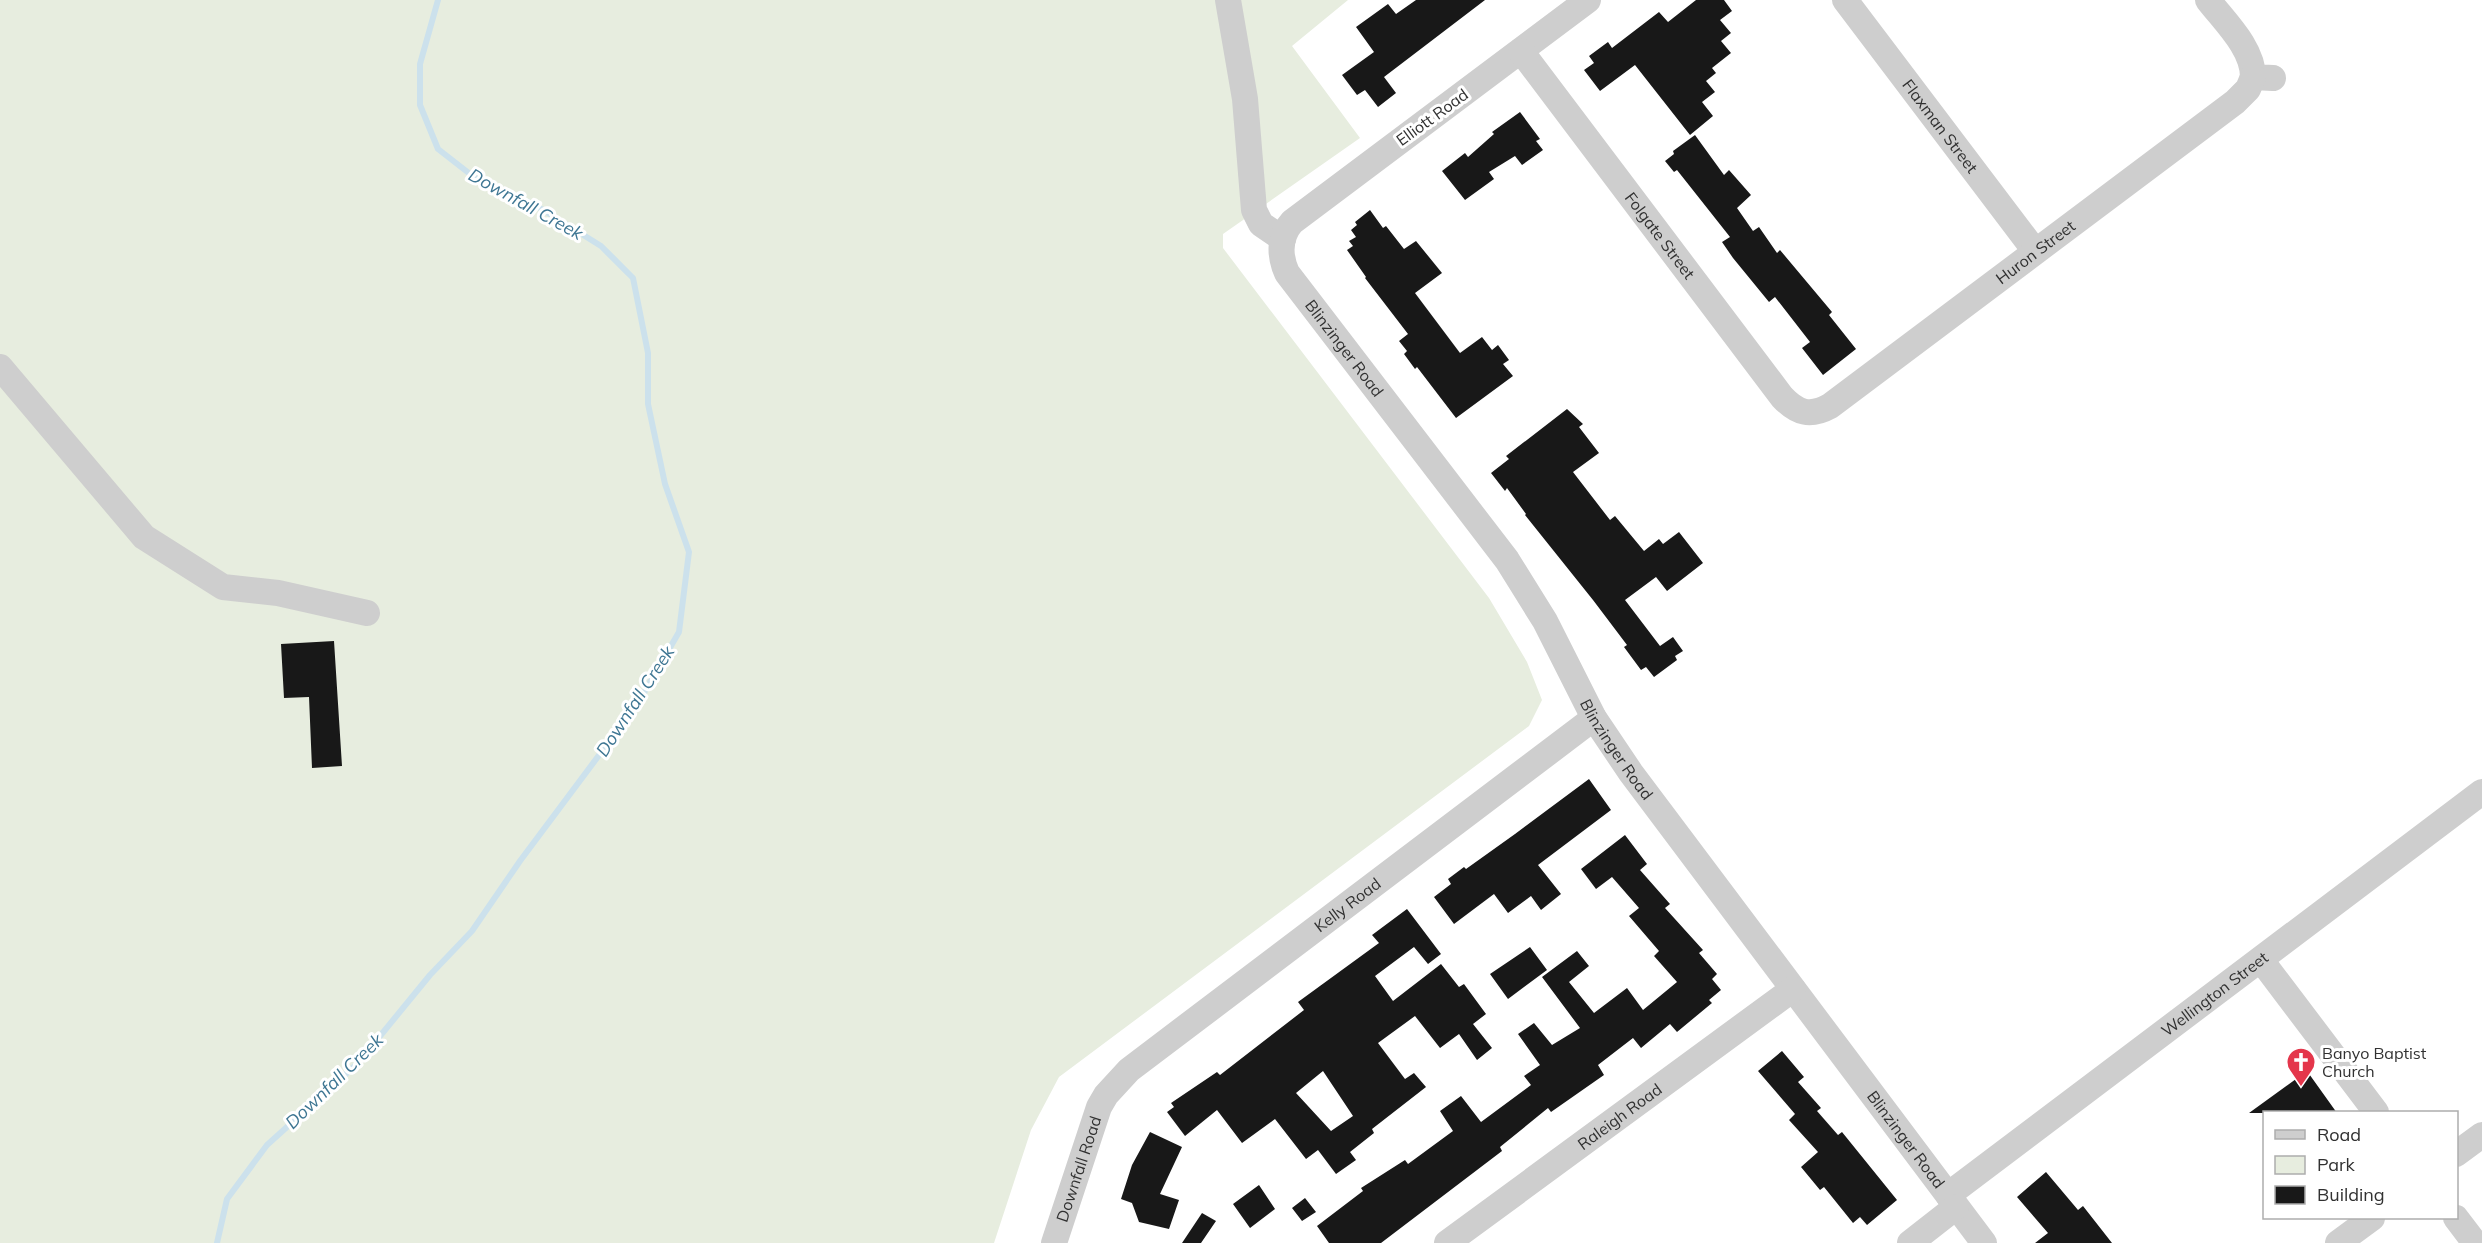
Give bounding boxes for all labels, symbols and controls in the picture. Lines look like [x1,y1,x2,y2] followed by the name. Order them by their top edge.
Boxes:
[1898,75,1983,177] street label: Flaxman Street
[1392,84,1472,150] street label: Elliott Road
[465,163,588,245] water label: Downfall Creek
[1621,188,1700,283] street label: Folgate Street
[1992,215,2079,288] street label: Huron Street
[1301,296,1388,401] street label: Blinzinger Road
[591,641,680,761] water label: Downfall Creek
[1576,696,1657,804] street label: Blinzinger Road
[1310,873,1385,936] street label: Kelly Road
[2157,947,2272,1041] street label: Wellington Street
[280,1028,388,1134] water label: Downfall Creek
[2322,1043,2427,1081] place label: Banyo Baptist Church
[2285,1046,2317,1088] church icon: Banyo Baptist Church
[1573,1079,1666,1154] street label: Raleigh Road
[1863,1087,1949,1192] street label: Blinzinger Road
[2263,1111,2458,1219] legend
[1052,1113,1105,1224] street label: Downfall Road
[2317,1123,2361,1146] text: Road
[2317,1153,2356,1176] text: Park
[2317,1183,2385,1206] text: Building

